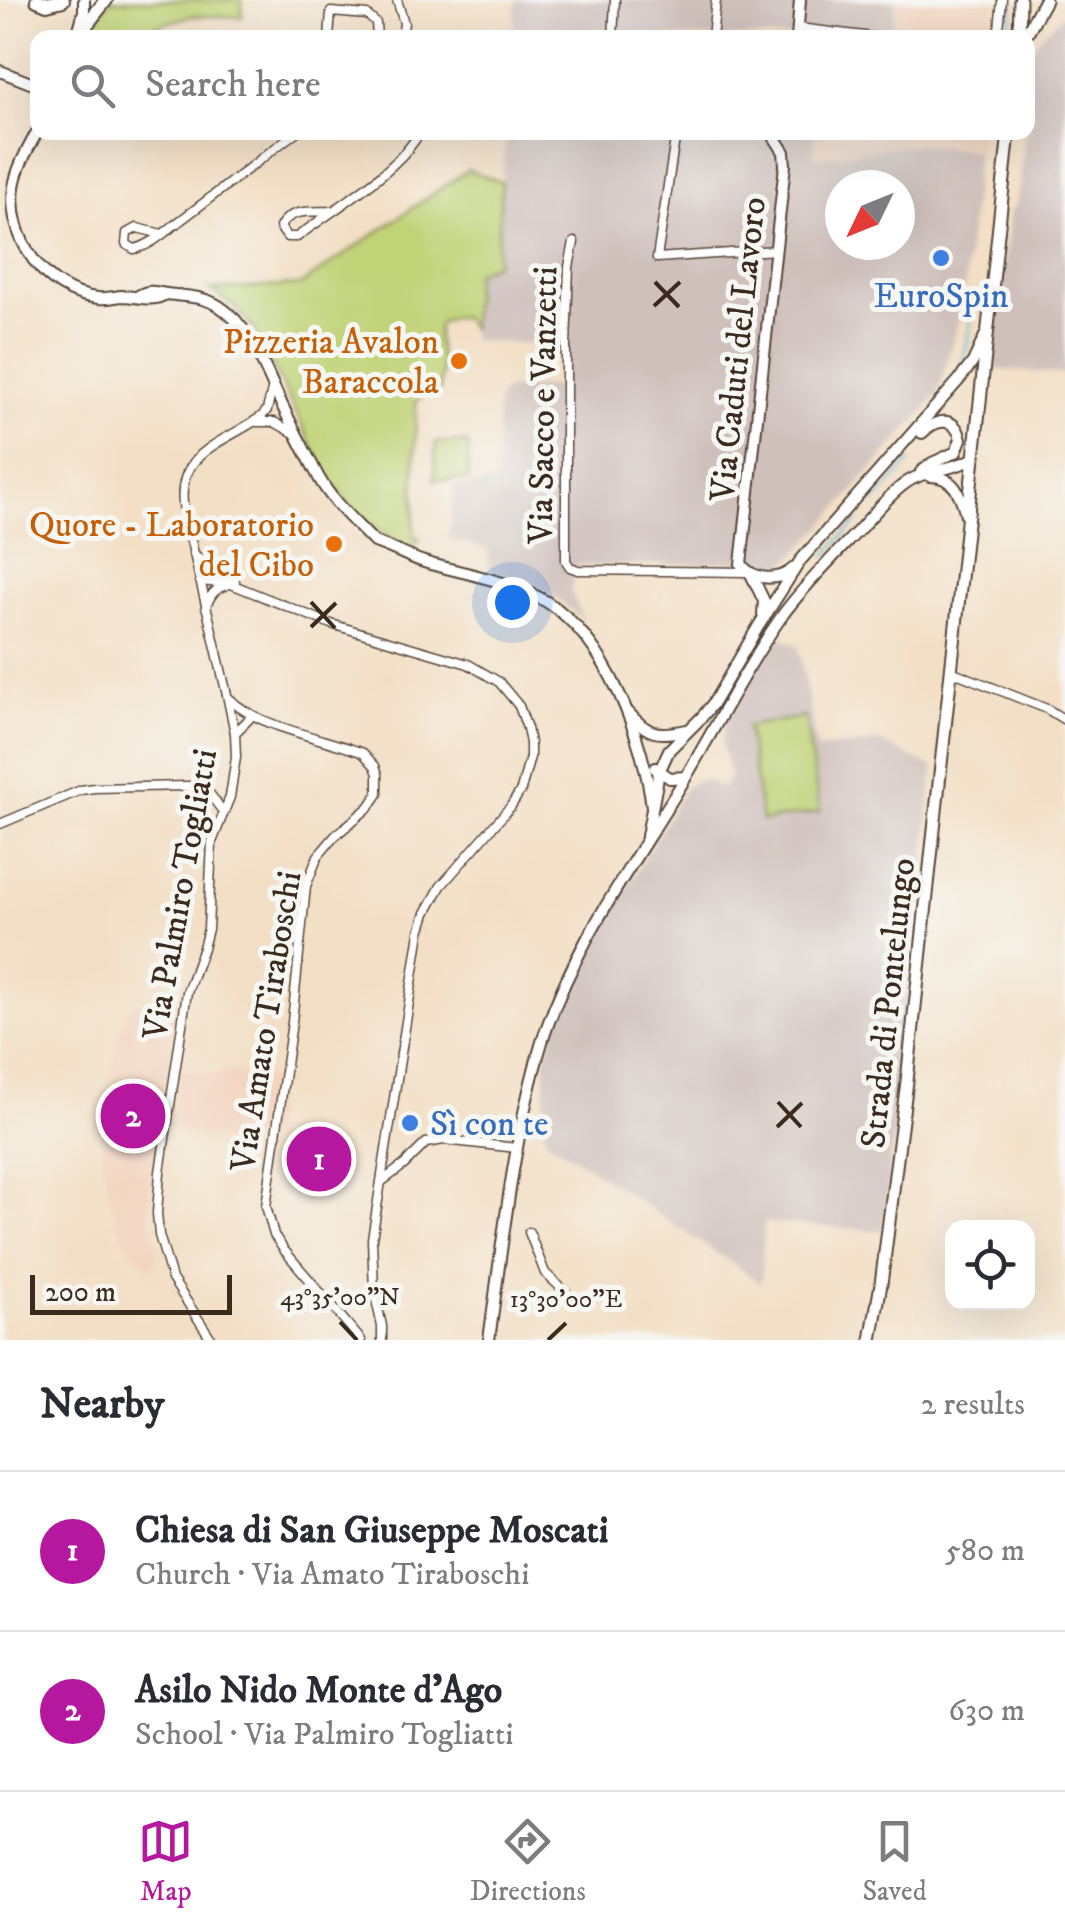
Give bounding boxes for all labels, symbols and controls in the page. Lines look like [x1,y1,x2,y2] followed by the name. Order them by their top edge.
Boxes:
[30,30,1035,140] search box
[65,58,120,113] icon: search
[145,61,321,109] text: Search here
[825,170,915,260] north arrow
[701,195,777,505] street label: Via Caduti del Lavoro
[930,247,952,269] marker: EuroSpin
[520,266,568,545] street label: Via Sacco e Vanzetti
[874,275,1008,319] place label: EuroSpin
[223,321,439,405] place label: Pizzeria Avalon Baraccola
[448,350,470,372] marker: Pizzeria Avalon Baraccola
[29,504,314,588] place label: Quore - Laboratorio del Cibo
[323,533,345,555] marker: Quore - Laboratorio del Cibo
[487,577,538,628] your location
[134,745,228,1044] street label: Via Palmiro Togliatti
[852,856,926,1150] street label: Strada di Pontelungo
[221,868,312,1176] street label: Via Amato Tiraboschi
[100,1078,166,1154] pin: 2
[430,1103,548,1147] place label: Sì con te
[399,1112,421,1134] marker: Sì con te
[286,1122,352,1196] pin: 1
[945,1220,1035,1310] map controls
[945,1220,1035,1310] button: locate
[30,1270,232,1314] scale bar
[45,1275,116,1310] text: 200 m
[280,1282,400,1313] text: 43°35'00"N
[510,1284,622,1315] text: 13°30'00"E
[40,1379,164,1431] text: Nearby
[921,1385,1025,1425] text: 2 results
[135,1507,609,1555] text: Chiesa di San Giuseppe Moscati
[67,1531,78,1571] text: 1
[945,1531,1025,1571] text: 580 m
[135,1555,529,1595] text: Church · Via Amato Tiraboschi
[135,1667,502,1715] text: Asilo Nido Monte d'Ago
[65,1691,80,1731] text: 2
[948,1691,1025,1731] text: 630 m
[135,1715,514,1755] text: School · Via Palmiro Togliatti
[138,1814,193,1909] tab: Map
[470,1814,586,1909] tab: Directions
[862,1814,927,1909] tab: Saved

